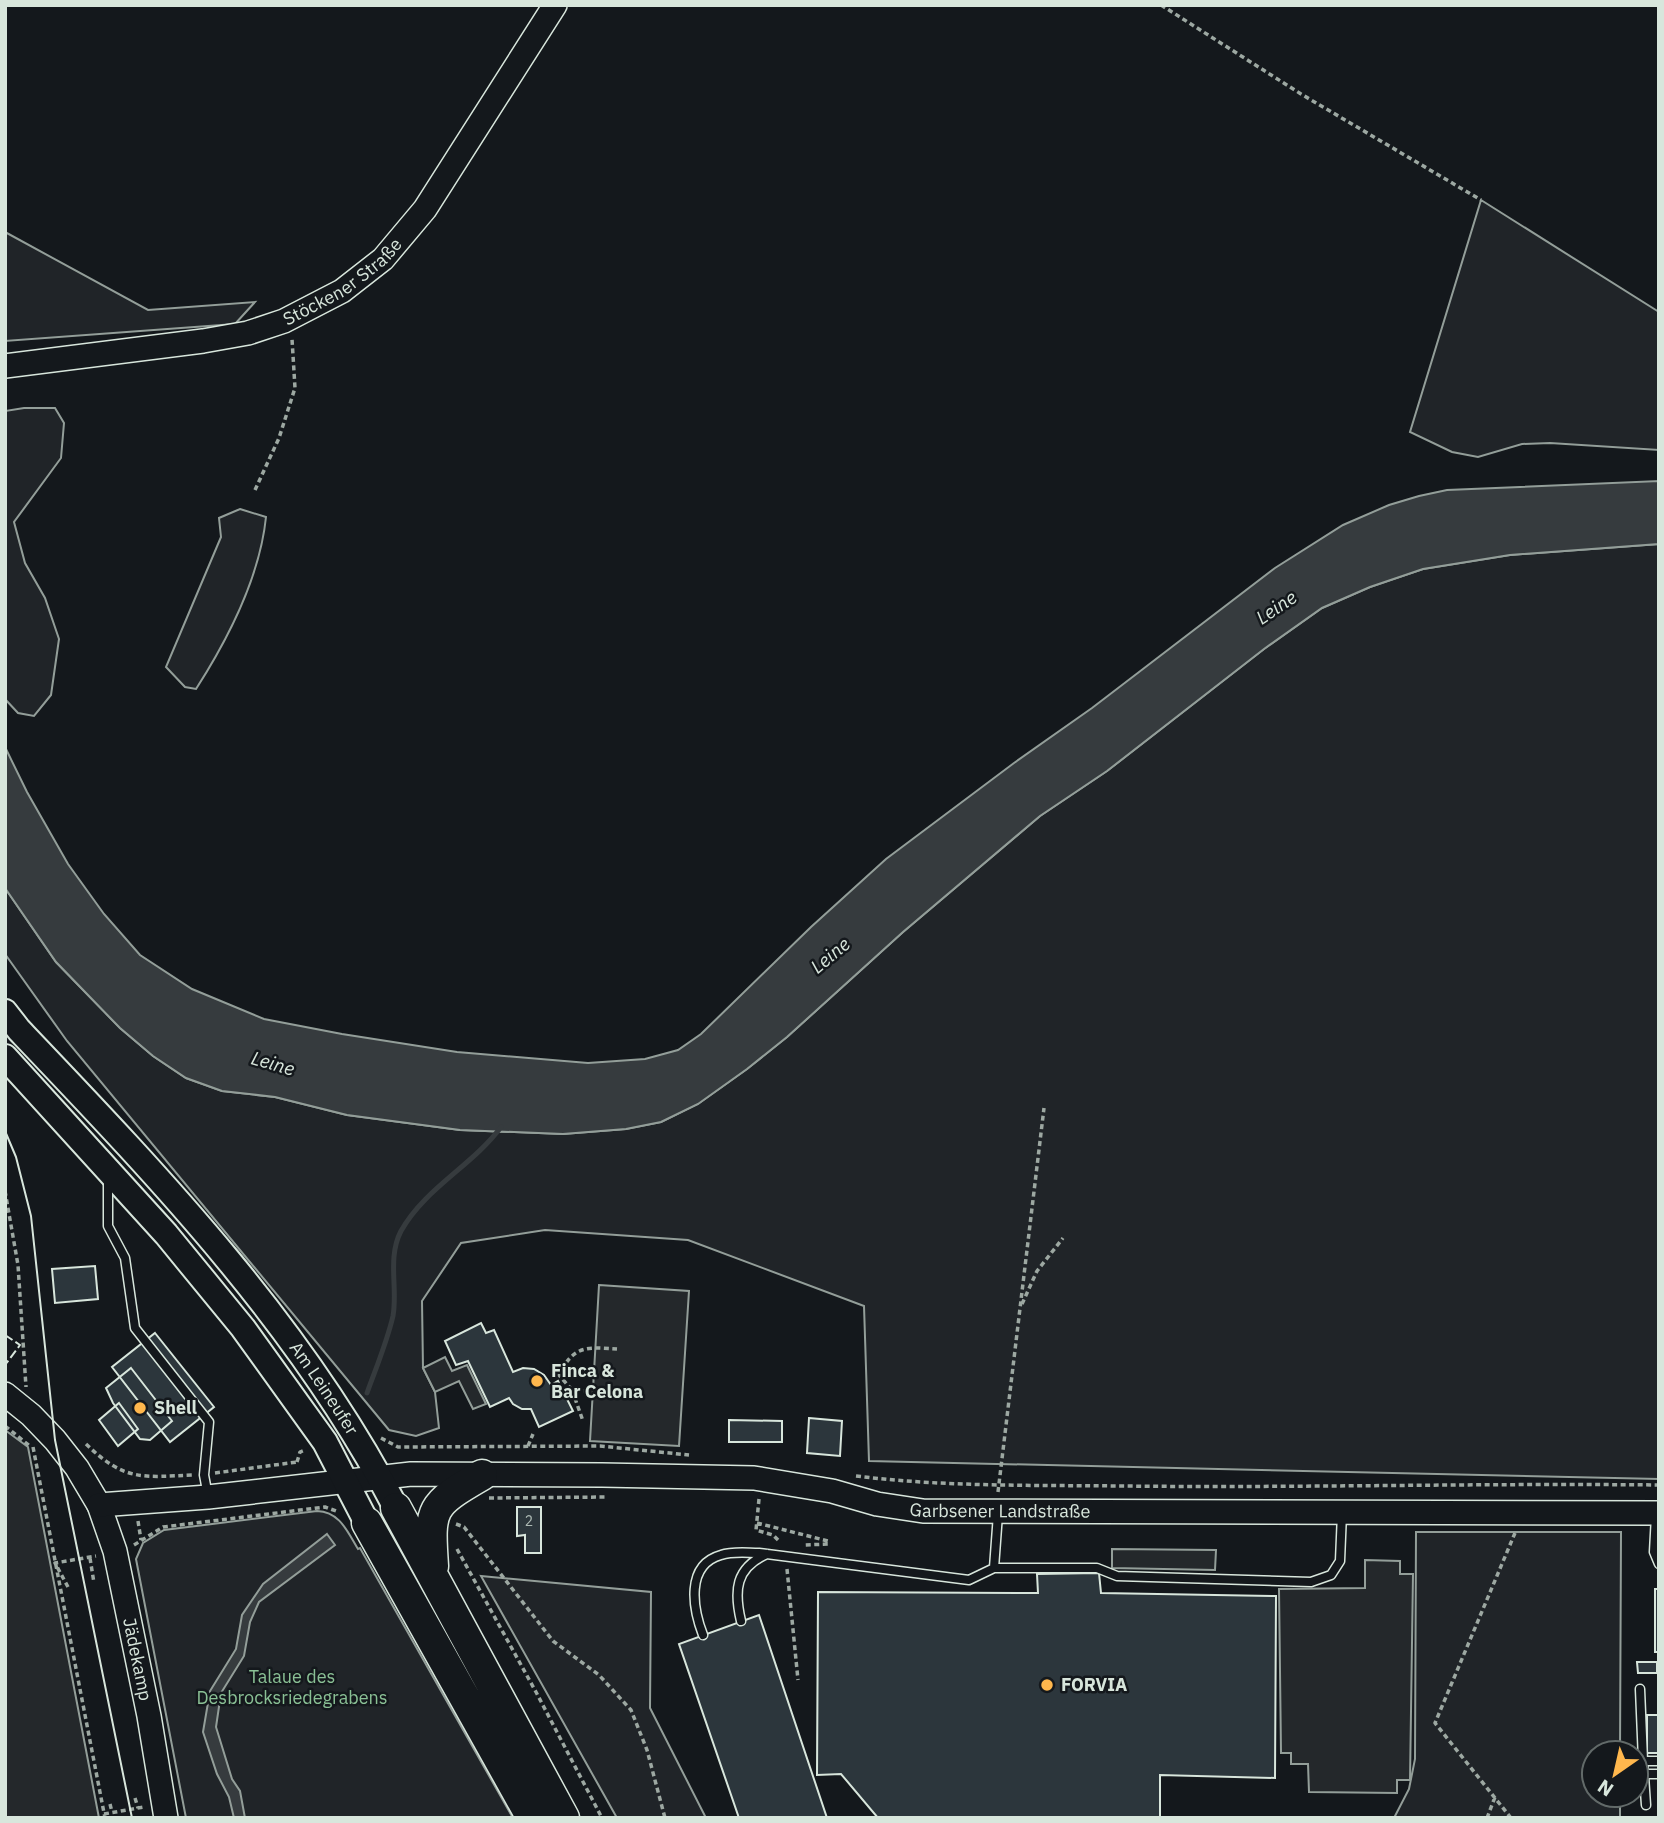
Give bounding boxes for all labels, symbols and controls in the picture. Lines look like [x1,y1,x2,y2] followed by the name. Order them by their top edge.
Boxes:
[279,233,407,330] street label: Stöckener Straße
[1251,585,1301,629] water label: Leine
[805,931,855,978] water label: Leine
[248,1045,298,1081] water label: Leine
[285,1337,364,1439] street label: Am Leineufer
[551,1359,643,1403] place label: Finca & Bar Celona
[529,1373,545,1389] marker: Finca & Bar Celona
[154,1396,197,1419] place label: Shell
[132,1400,148,1416] marker: Shell
[908,1497,1090,1522] street label: Garbsener Landstraße
[525,1512,533,1530] house number: 2
[118,1616,158,1703] street label: Jädekamp
[196,1665,388,1709] park label: Talaue des Desbrocksriedegrabens
[1061,1673,1127,1696] place label: FORVIA
[1039,1677,1055,1693] marker: FORVIA
[1580,1739,1650,1809] north arrow
[1593,1774,1618,1802] text: N

